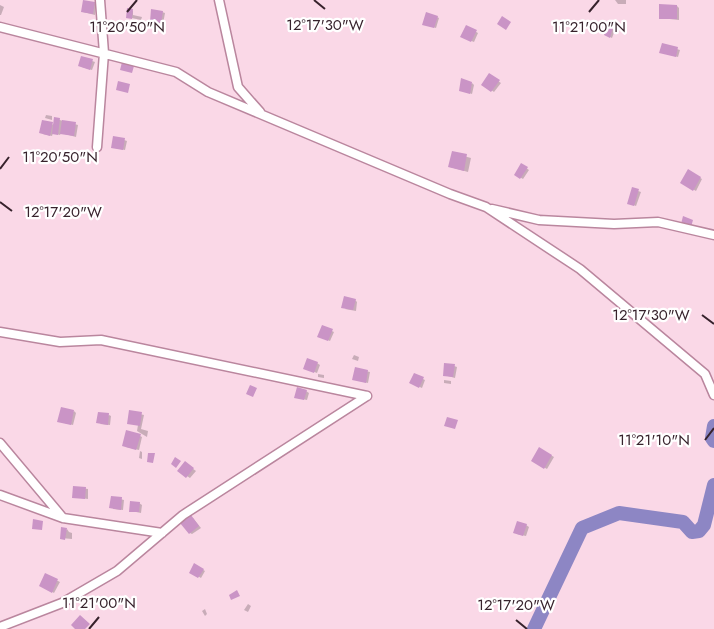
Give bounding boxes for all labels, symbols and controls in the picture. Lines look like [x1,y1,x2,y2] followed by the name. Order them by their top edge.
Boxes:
[286,14,364,36] text: 12°17'30"W
[89,16,165,38] text: 11°20'50"N
[552,16,626,38] text: 11°21'00"N
[22,146,98,168] text: 11°20'50"N
[24,201,102,223] text: 12°17'20"W
[612,304,690,326] text: 12°17'30"W
[618,429,690,451] text: 11°21'10"N
[62,592,136,614] text: 11°21'00"N
[477,594,555,616] text: 12°17'20"W

